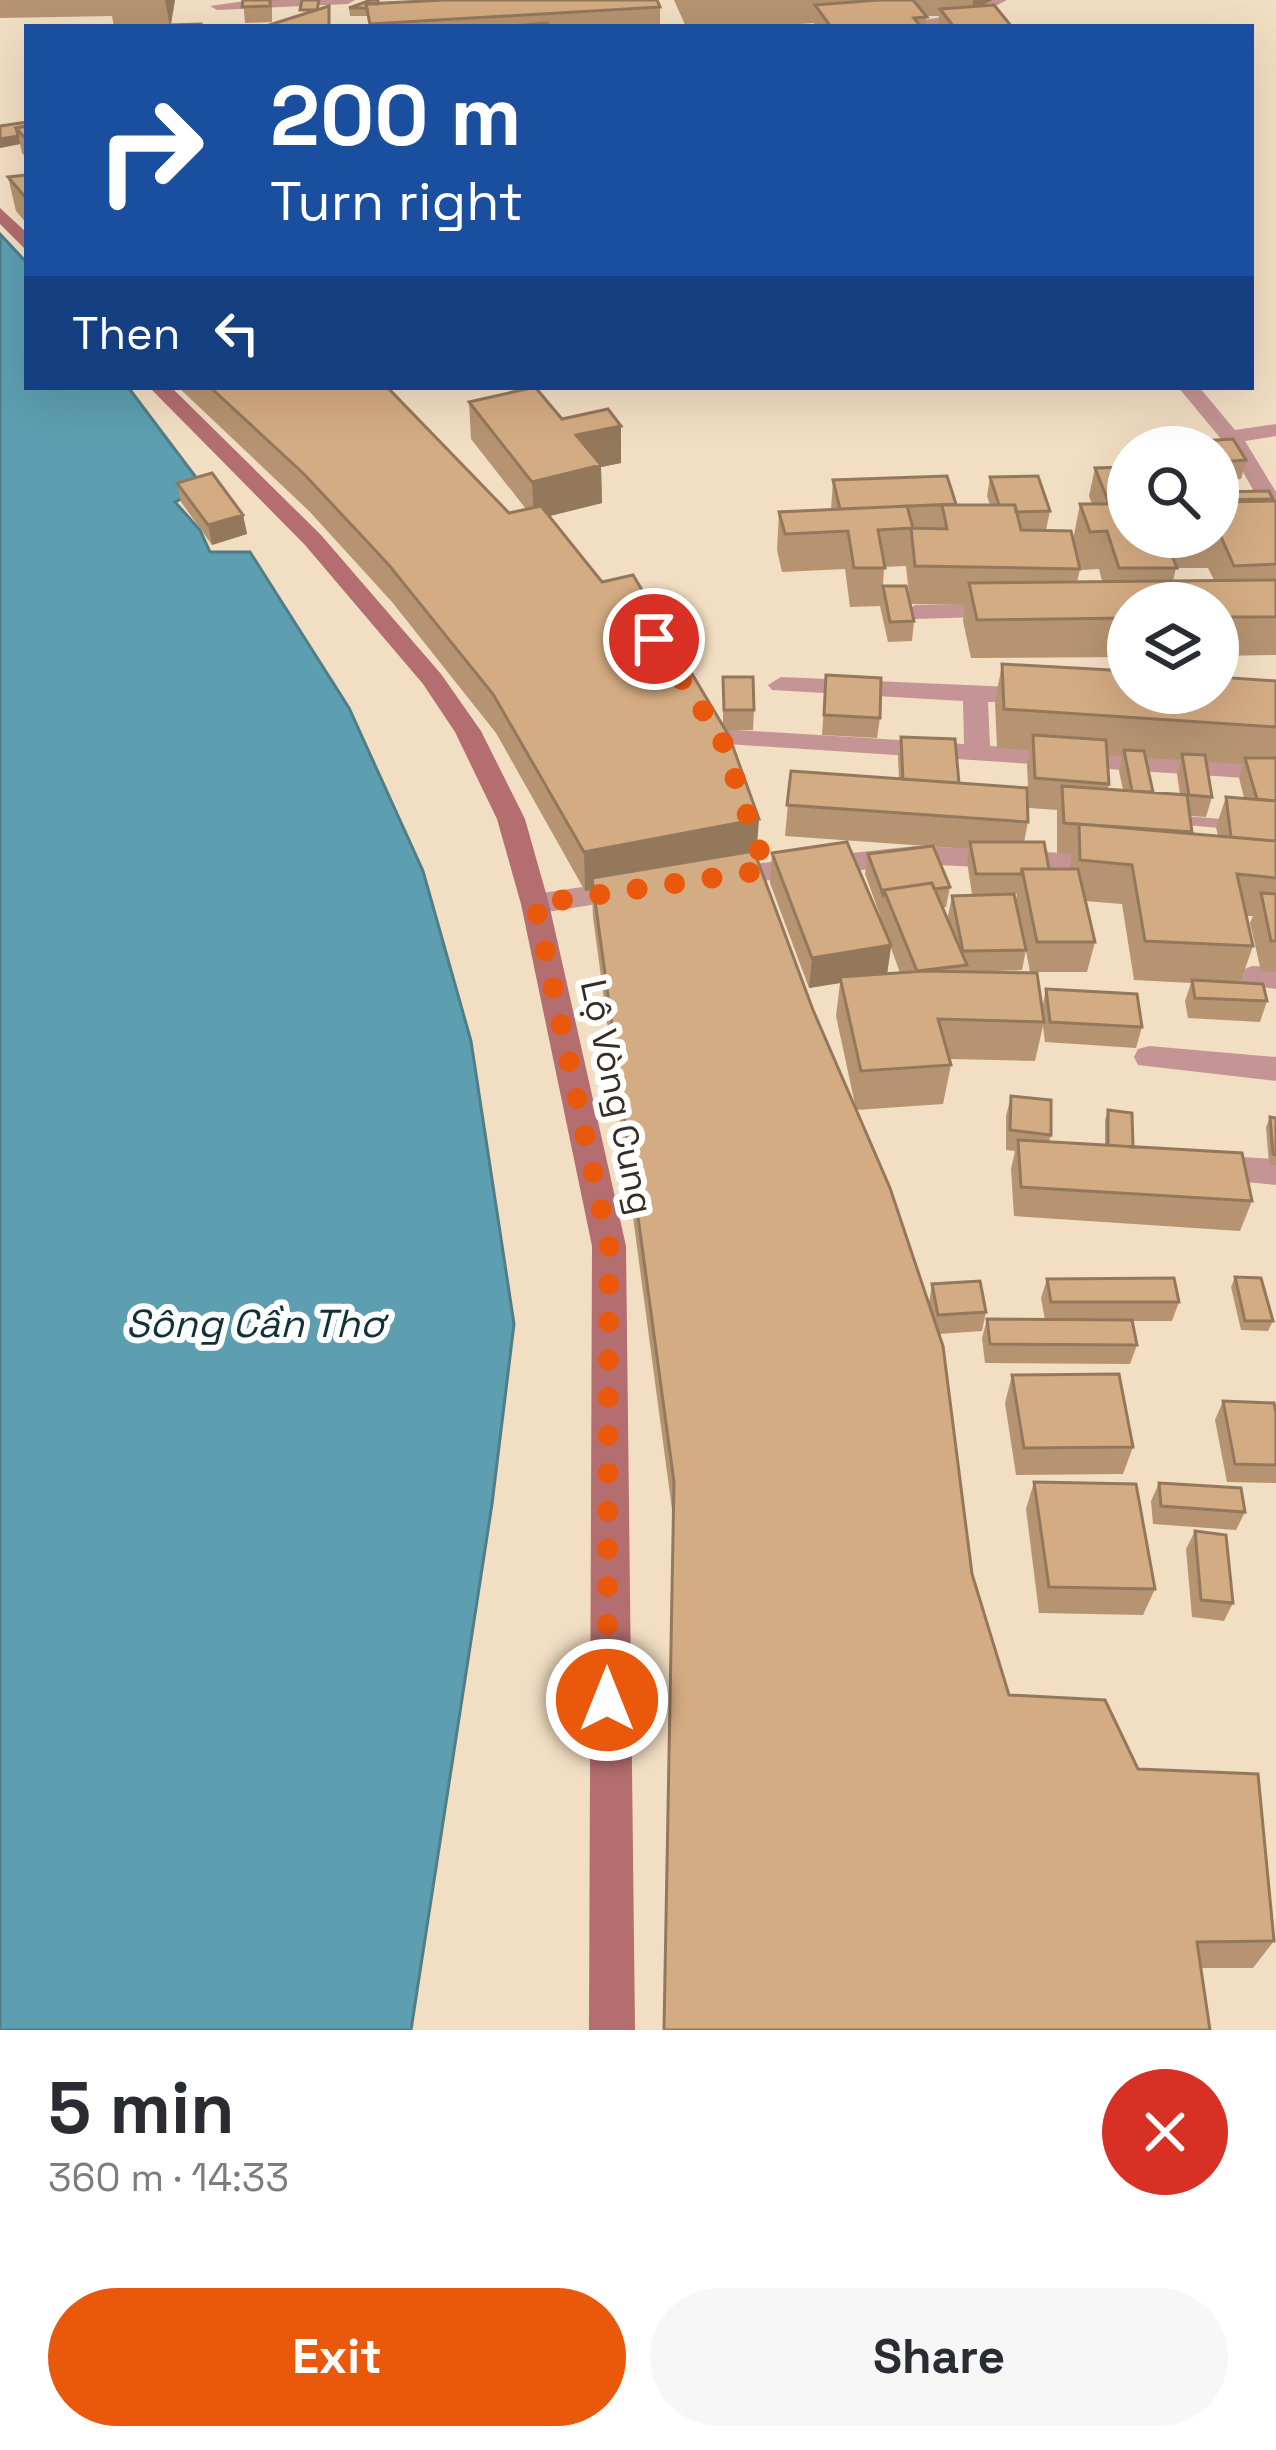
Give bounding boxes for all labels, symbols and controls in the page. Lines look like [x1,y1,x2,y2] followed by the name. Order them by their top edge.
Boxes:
[270,62,522,170] text: 200 m
[72,72,228,228] icon: right
[270,167,523,236] text: Turn right
[204,300,270,366] icon: left
[72,305,180,362] text: Then
[1107,426,1239,714] map controls
[1107,426,1239,558] button: search
[1107,582,1239,714] button: layers
[603,588,705,690] pin
[621,606,687,672] icon: arrive
[570,976,664,1218] street label: Lộ Vòng Cung
[126,1299,390,1348] water label: Sông Cần Thơ
[544,1637,670,1763] position arrow
[48,2062,234,2154] text: 5 min
[1102,2069,1228,2195] button: close
[48,2153,289,2202] text: 360 m · 14:33
[48,2288,626,2426] button: Exit
[650,2288,1228,2426] button: Share

